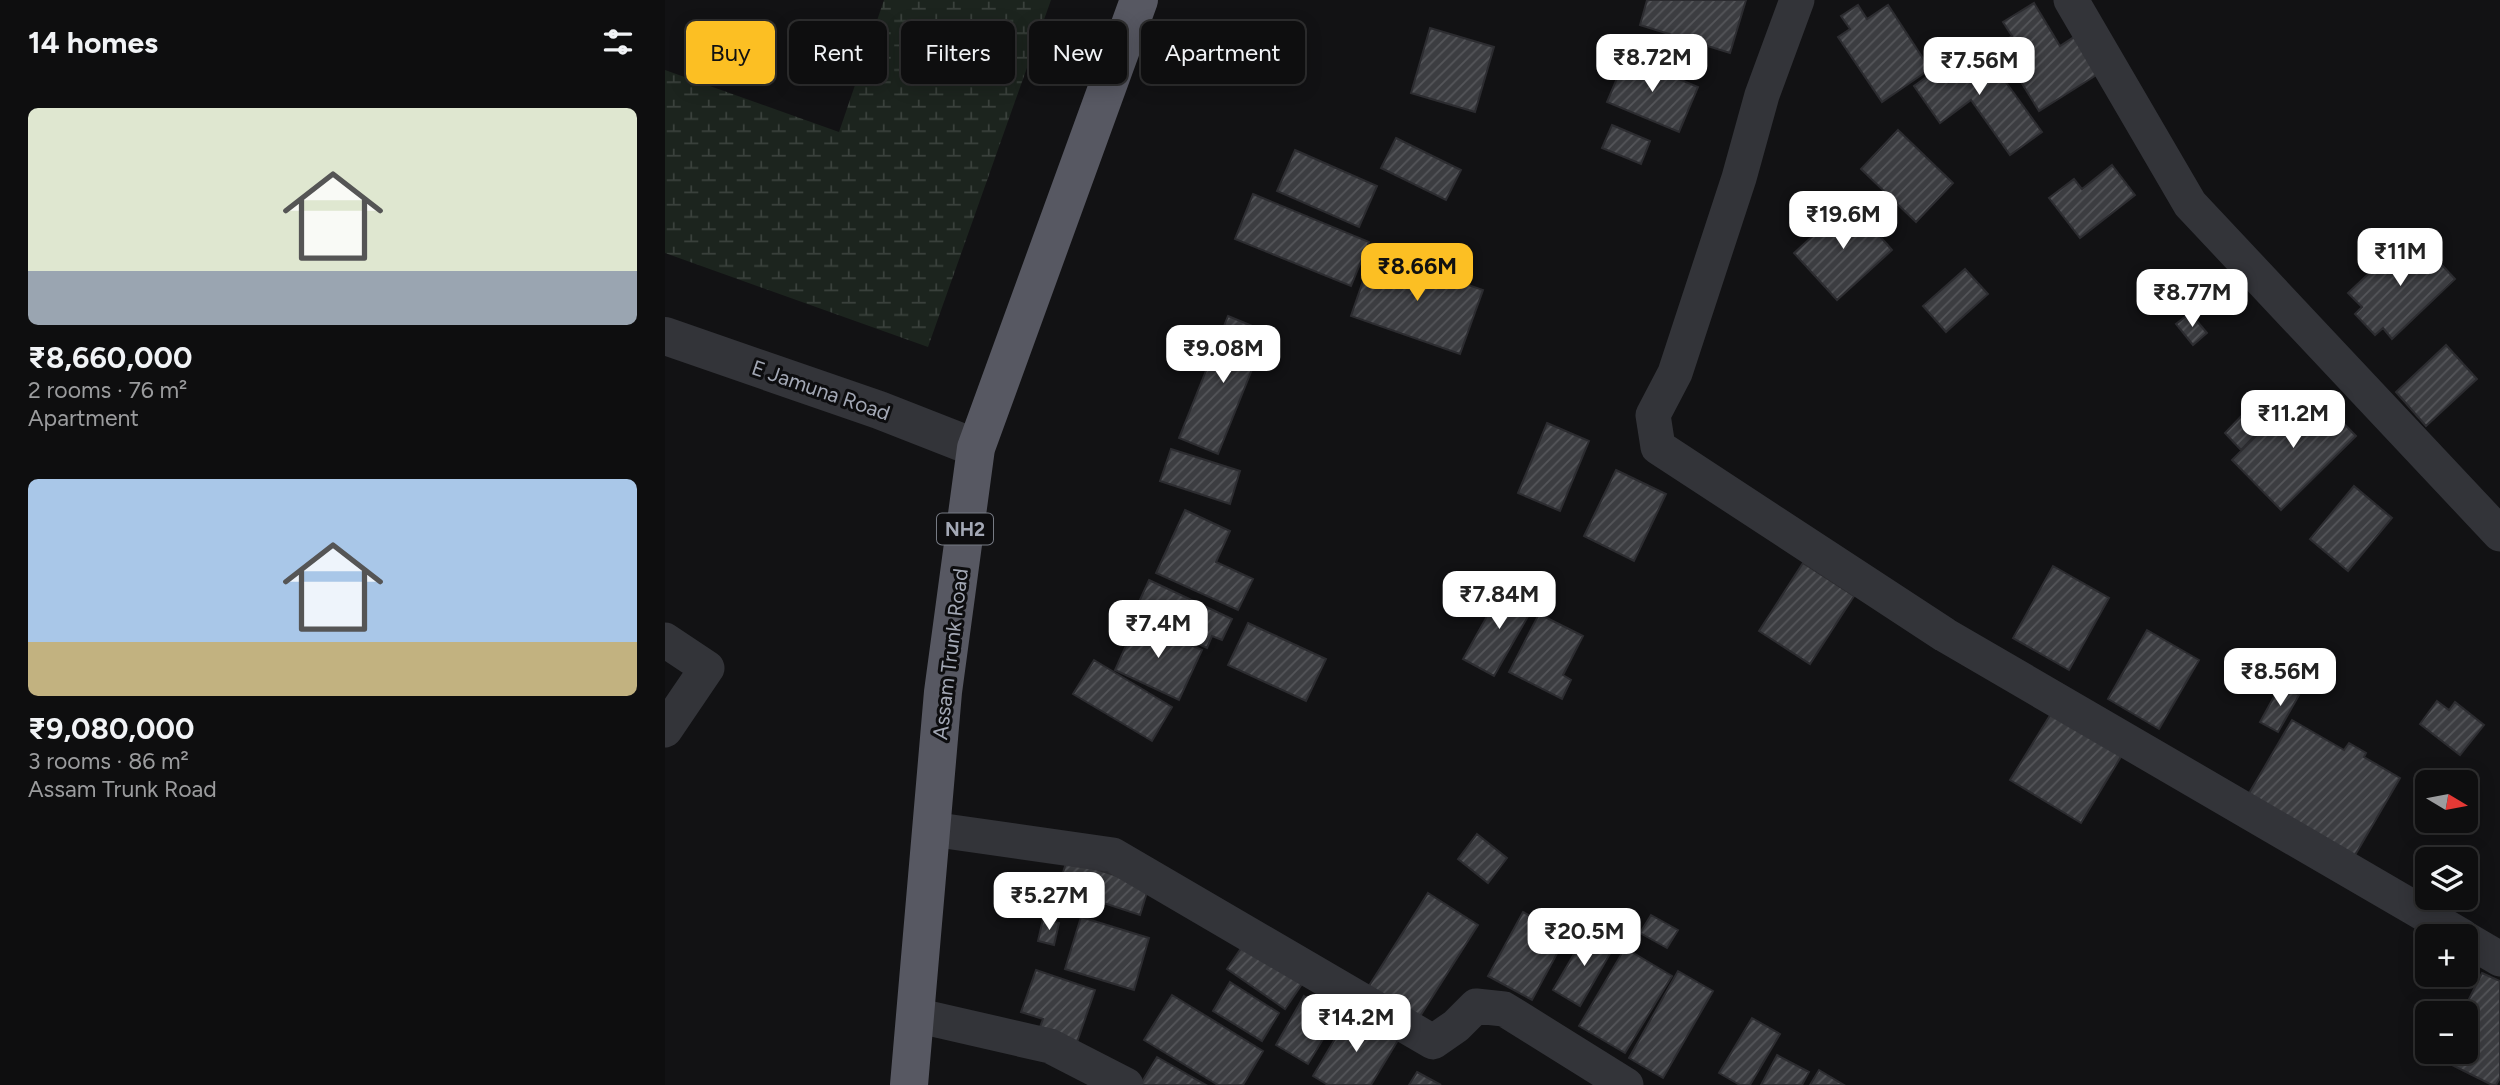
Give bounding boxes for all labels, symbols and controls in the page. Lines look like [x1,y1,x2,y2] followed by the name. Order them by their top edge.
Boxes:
[686,21,775,84] chip: Buy
[789,21,887,84] chip: Rent
[901,21,1015,84] chip: Filters
[1029,21,1127,84] chip: New
[1141,21,1305,84] chip: Apartment
[599,23,637,61] icon: filters
[28,24,158,61] text: 14 homes
[1595,34,1709,94] pin: ₹8.72M
[1922,38,2036,97] pin: ₹7.56M
[1612,43,1692,71] text: ₹8.72M
[1940,46,2018,74] text: ₹7.56M
[270,153,396,279] icon: home
[1786,191,1900,251] pin: ₹19.6M
[1805,200,1881,228] text: ₹19.6M
[2359,229,2441,288] pin: ₹11M
[2374,237,2426,265] text: ₹11M
[1360,244,1474,303] pin: ₹8.66M
[1377,252,1457,280] text: ₹8.66M
[2135,270,2249,329] pin: ₹8.77M
[2153,278,2231,306] text: ₹8.77M
[1166,326,1280,385] pin: ₹9.08M
[1182,334,1264,362] text: ₹9.08M
[28,339,192,376] text: ₹8,660,000
[749,355,893,425] street label: E Jamuna Road
[28,376,187,404] text: 2 rooms · 76 m²
[2236,391,2350,450] pin: ₹11.2M
[2257,399,2329,427] text: ₹11.2M
[28,404,139,432] text: Apartment
[937,514,993,544] road number: NH2
[270,524,396,650] icon: home
[927,567,973,741] street label: Assam Trunk Road
[1442,572,1556,631] pin: ₹7.84M
[1459,580,1539,608] text: ₹7.84M
[1109,600,1207,660] pin: ₹7.4M
[1125,609,1191,637] text: ₹7.4M
[2223,648,2337,708] pin: ₹8.56M
[2240,657,2320,685] text: ₹8.56M
[28,710,194,747] text: ₹9,080,000
[28,747,189,775] text: 3 rooms · 86 m²
[2415,770,2478,833] north arrow
[2415,770,2478,1064] map controls
[28,775,217,803] text: Assam Trunk Road
[2415,847,2478,910] button: layers
[992,872,1106,932] pin: ₹5.27M
[1010,881,1088,909] text: ₹5.27M
[1527,908,1641,968] pin: ₹20.5M
[1544,917,1624,945] text: ₹20.5M
[2415,924,2478,987] button: +
[1299,995,1413,1054] pin: ₹14.2M
[2415,1001,2478,1064] button: −
[1318,1003,1394,1031] text: ₹14.2M

